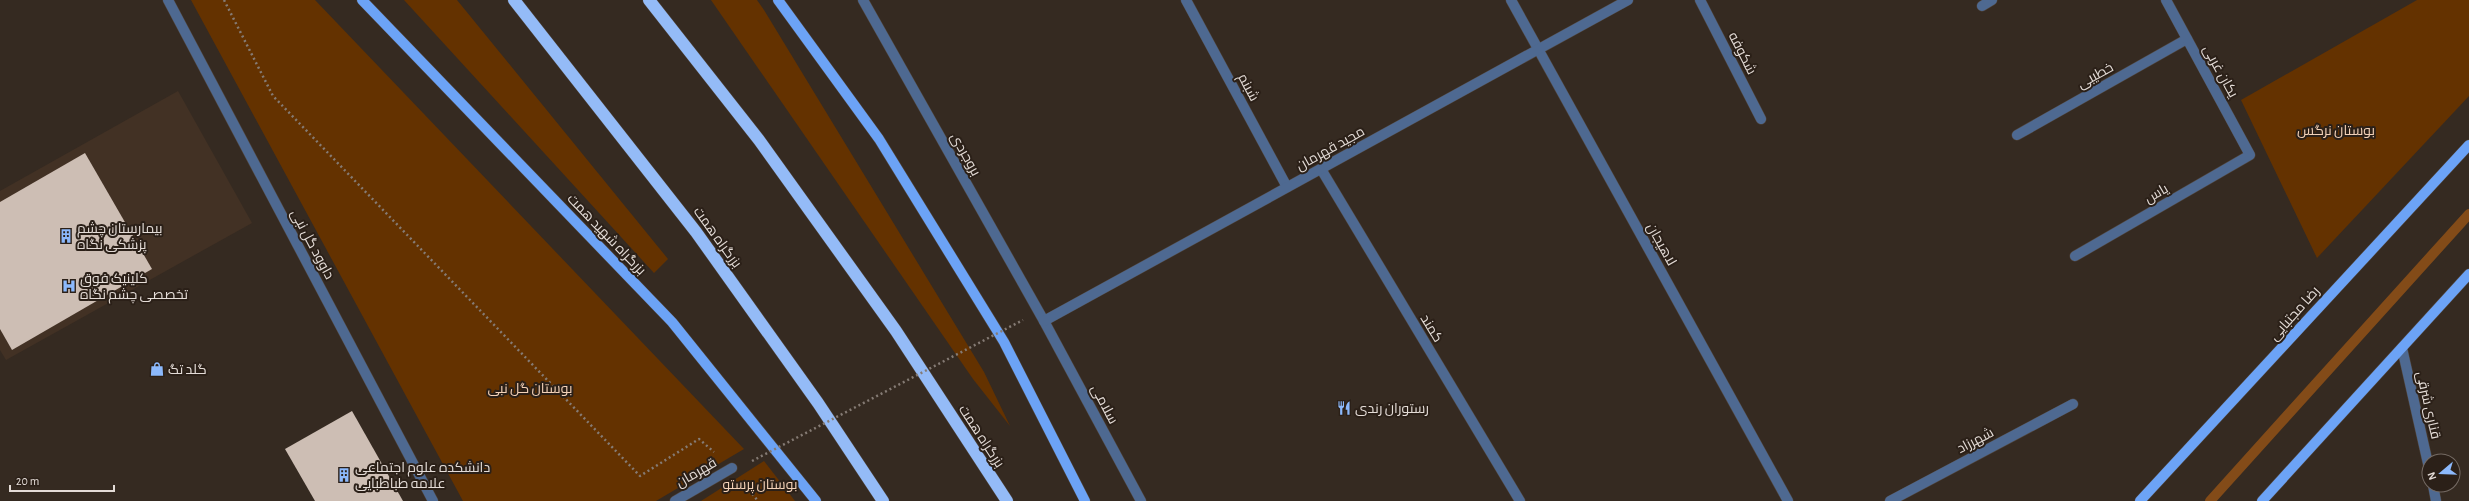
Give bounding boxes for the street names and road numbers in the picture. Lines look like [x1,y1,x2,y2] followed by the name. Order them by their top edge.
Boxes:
[1726,30,1759,77] street label: شکوفه
[2200,43,2240,100] street label: یکان غربی
[2075,60,2116,91] street label: خطیبی
[1233,71,1261,105] street label: شبنم
[1294,124,1367,173] street label: مجید قهرمان
[948,131,983,178] street label: بروجردی
[2142,181,2171,206] street label: یاس
[564,192,648,278] street label: بزرگراه شهید همت
[690,205,744,271] street label: بزرگراه همت
[288,207,336,282] street label: داوود گل نبی
[1644,221,1678,268] street label: لاهیجان
[2267,284,2323,343] street label: رضا مجتبایی
[1417,312,1445,345] street label: کمند
[2413,370,2443,440] street label: قناری شرقی
[1088,382,1120,426] street label: سلامی
[956,403,1007,470] street label: بزرگراه همت
[1955,425,1996,456] street label: شهرزاد
[674,456,719,490] street label: قهرمان

